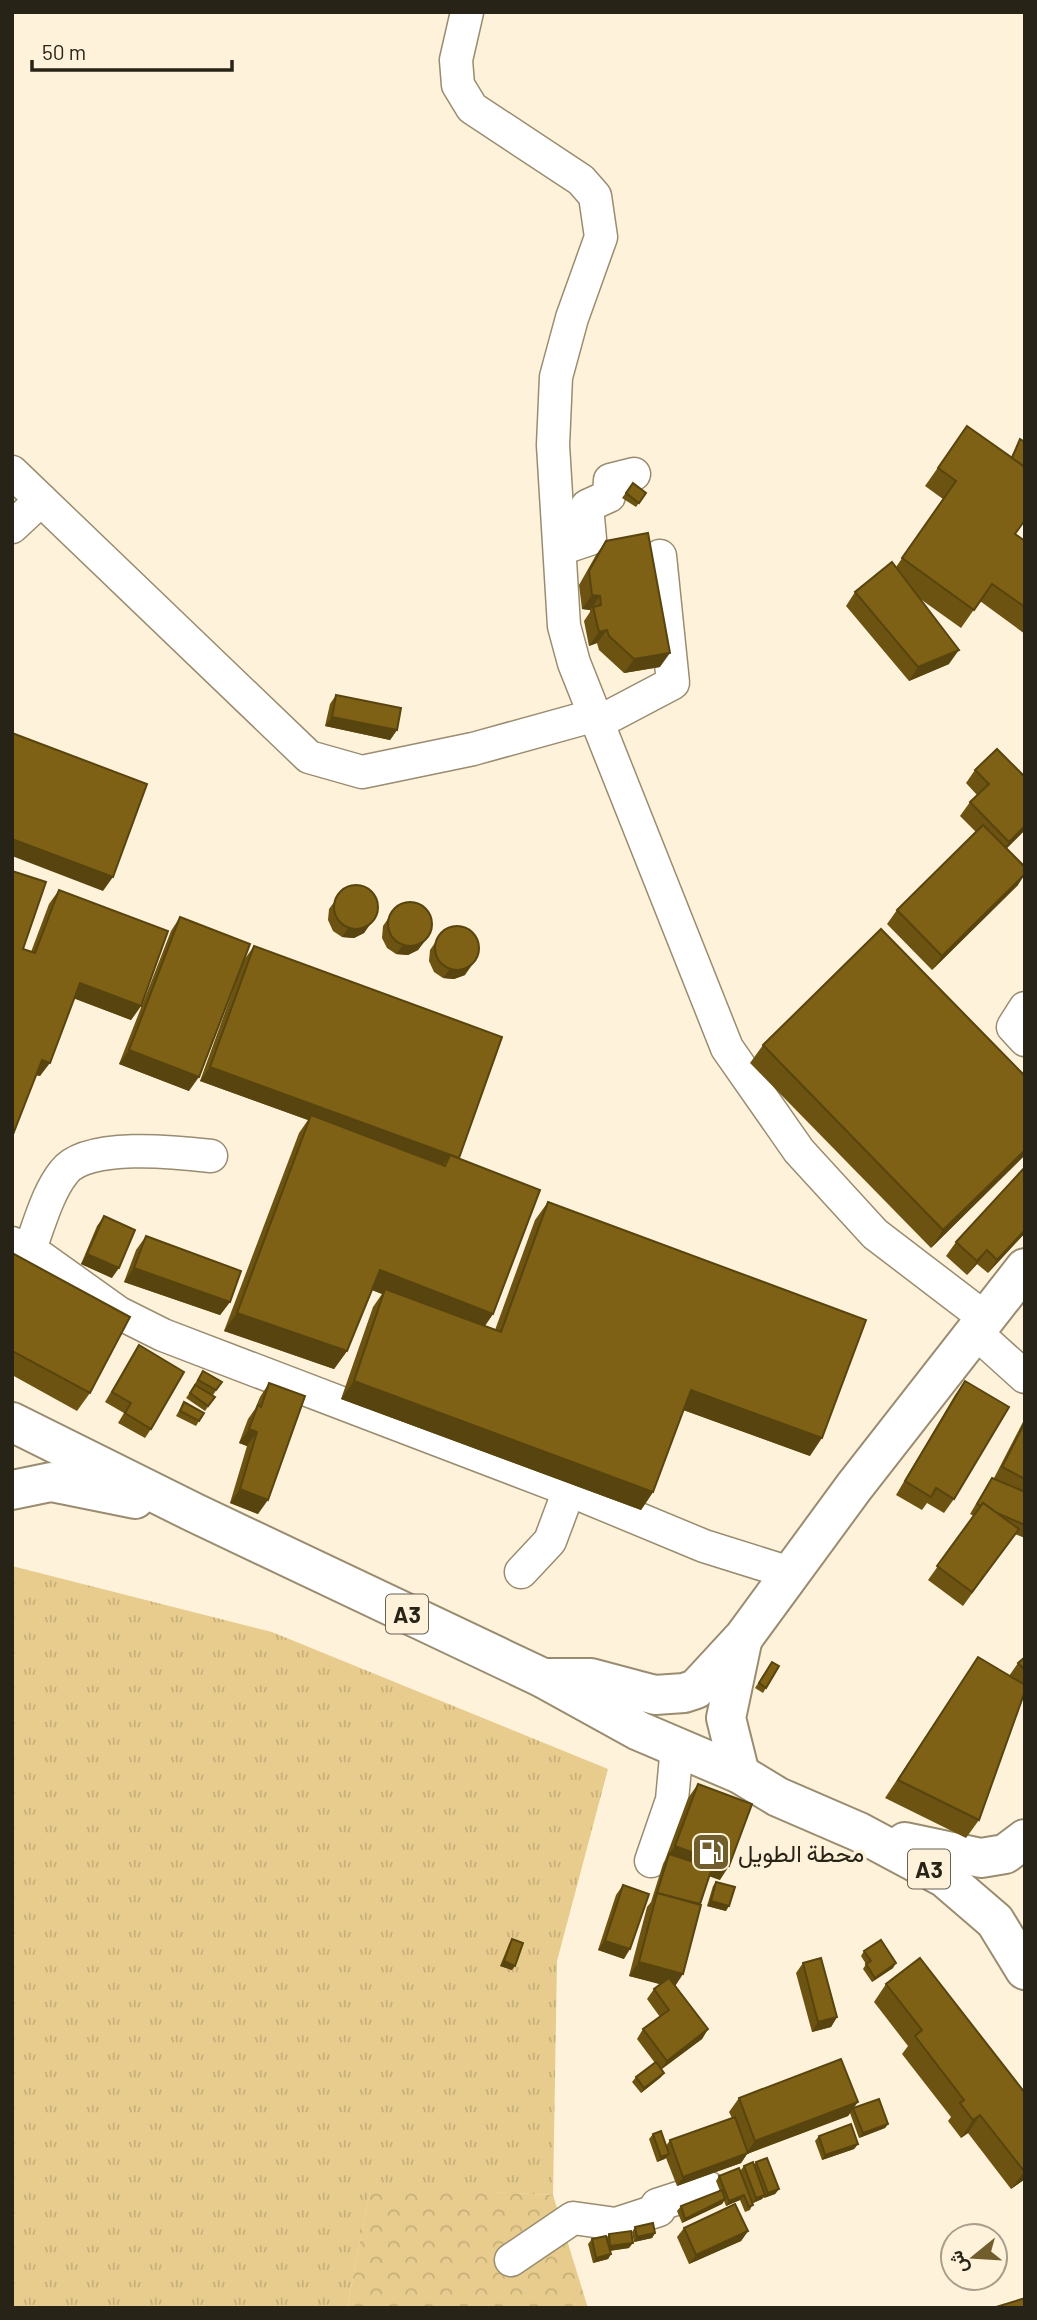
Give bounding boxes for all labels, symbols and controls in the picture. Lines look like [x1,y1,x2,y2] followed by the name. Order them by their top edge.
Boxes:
[32,28,231,72] scale bar
[42,39,86,64] text: 50 m
[386,1595,428,1634] road number: A3
[690,1831,732,1873] fuel station icon: محطة الطويل
[738,1838,864,1869] place label: محطة الطويل
[908,1850,950,1888] road number: A3
[939,2222,1009,2292] north arrow
[943,2248,973,2277] text: ش

